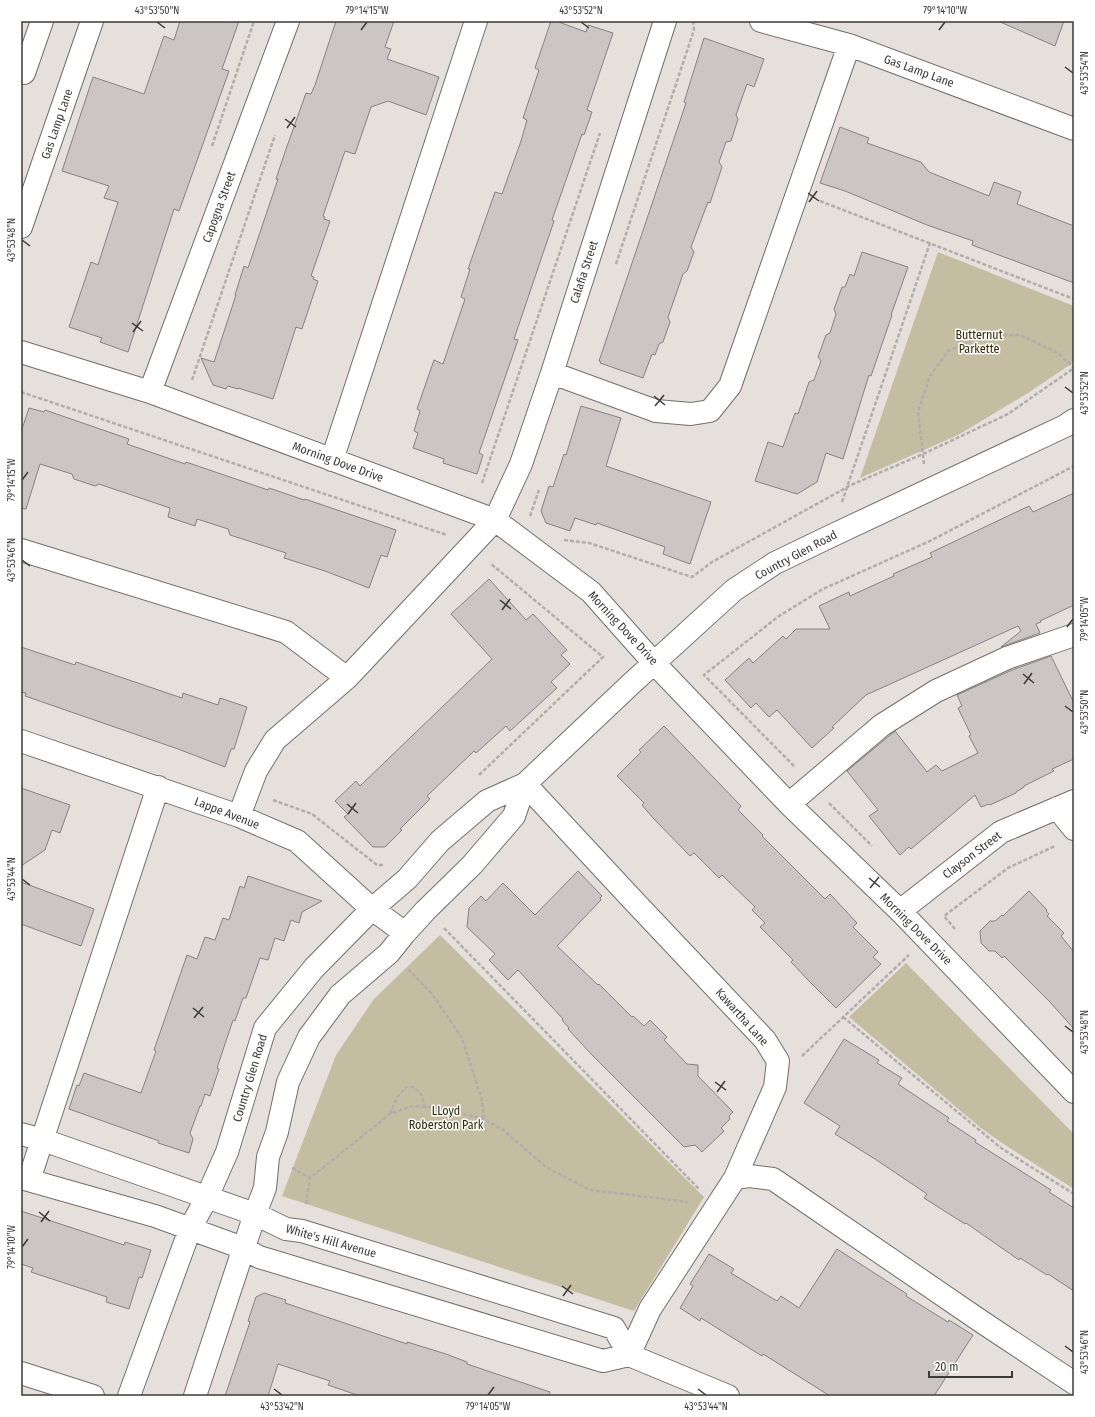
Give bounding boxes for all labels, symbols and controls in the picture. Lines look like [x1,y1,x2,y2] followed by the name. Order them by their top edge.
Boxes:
[135,5,179,17] text: 43°53'50"N
[345,5,389,17] text: 79°14'15"W
[559,5,603,17] text: 43°53'52"N
[923,5,968,17] text: 79°14'10"W
[1079,51,1091,95] text: 43°53'54"N
[882,52,956,90] street label: Gas Lamp Lane
[38,87,76,161] street label: Gas Lamp Lane
[200,169,238,245] street label: Capogna Street
[6,218,18,262] text: 43°53'48"N
[567,239,601,305] street label: Calafia Street
[955,328,1003,356] park label: Butternut Parkette
[1079,371,1091,415] text: 43°53'52"N
[291,439,385,485] street label: Morning Dove Drive
[6,458,18,502] text: 79°14'15"W
[753,527,839,583] street label: Country Glen Road
[6,538,18,582] text: 43°53'46"N
[585,588,661,668] street label: Morning Dove Drive
[1079,596,1091,641] text: 79°14'05"W
[1079,690,1091,734] text: 43°53'50"N
[192,794,262,832] street label: Lappe Avenue
[940,828,1004,882] street label: Clayson Street
[6,857,18,901] text: 43°53'44"N
[877,890,955,968] street label: Morning Dove Drive
[713,985,771,1049] street label: Kawartha Lane
[1079,1010,1091,1054] text: 43°53'48"N
[230,1032,270,1124] street label: Country Glen Road
[409,1104,484,1132] park label: LLoyd Roberston Park
[284,1221,378,1261] street label: White's Hill Avenue
[6,1225,18,1269] text: 79°14'10"W
[1079,1330,1091,1374] text: 43°53'46"N
[929,1353,1012,1379] scale bar
[935,1360,959,1374] text: 20 m
[260,1401,304,1413] text: 43°53'42"N
[466,1401,511,1413] text: 79°14'05"W
[684,1401,728,1413] text: 43°53'44"N

